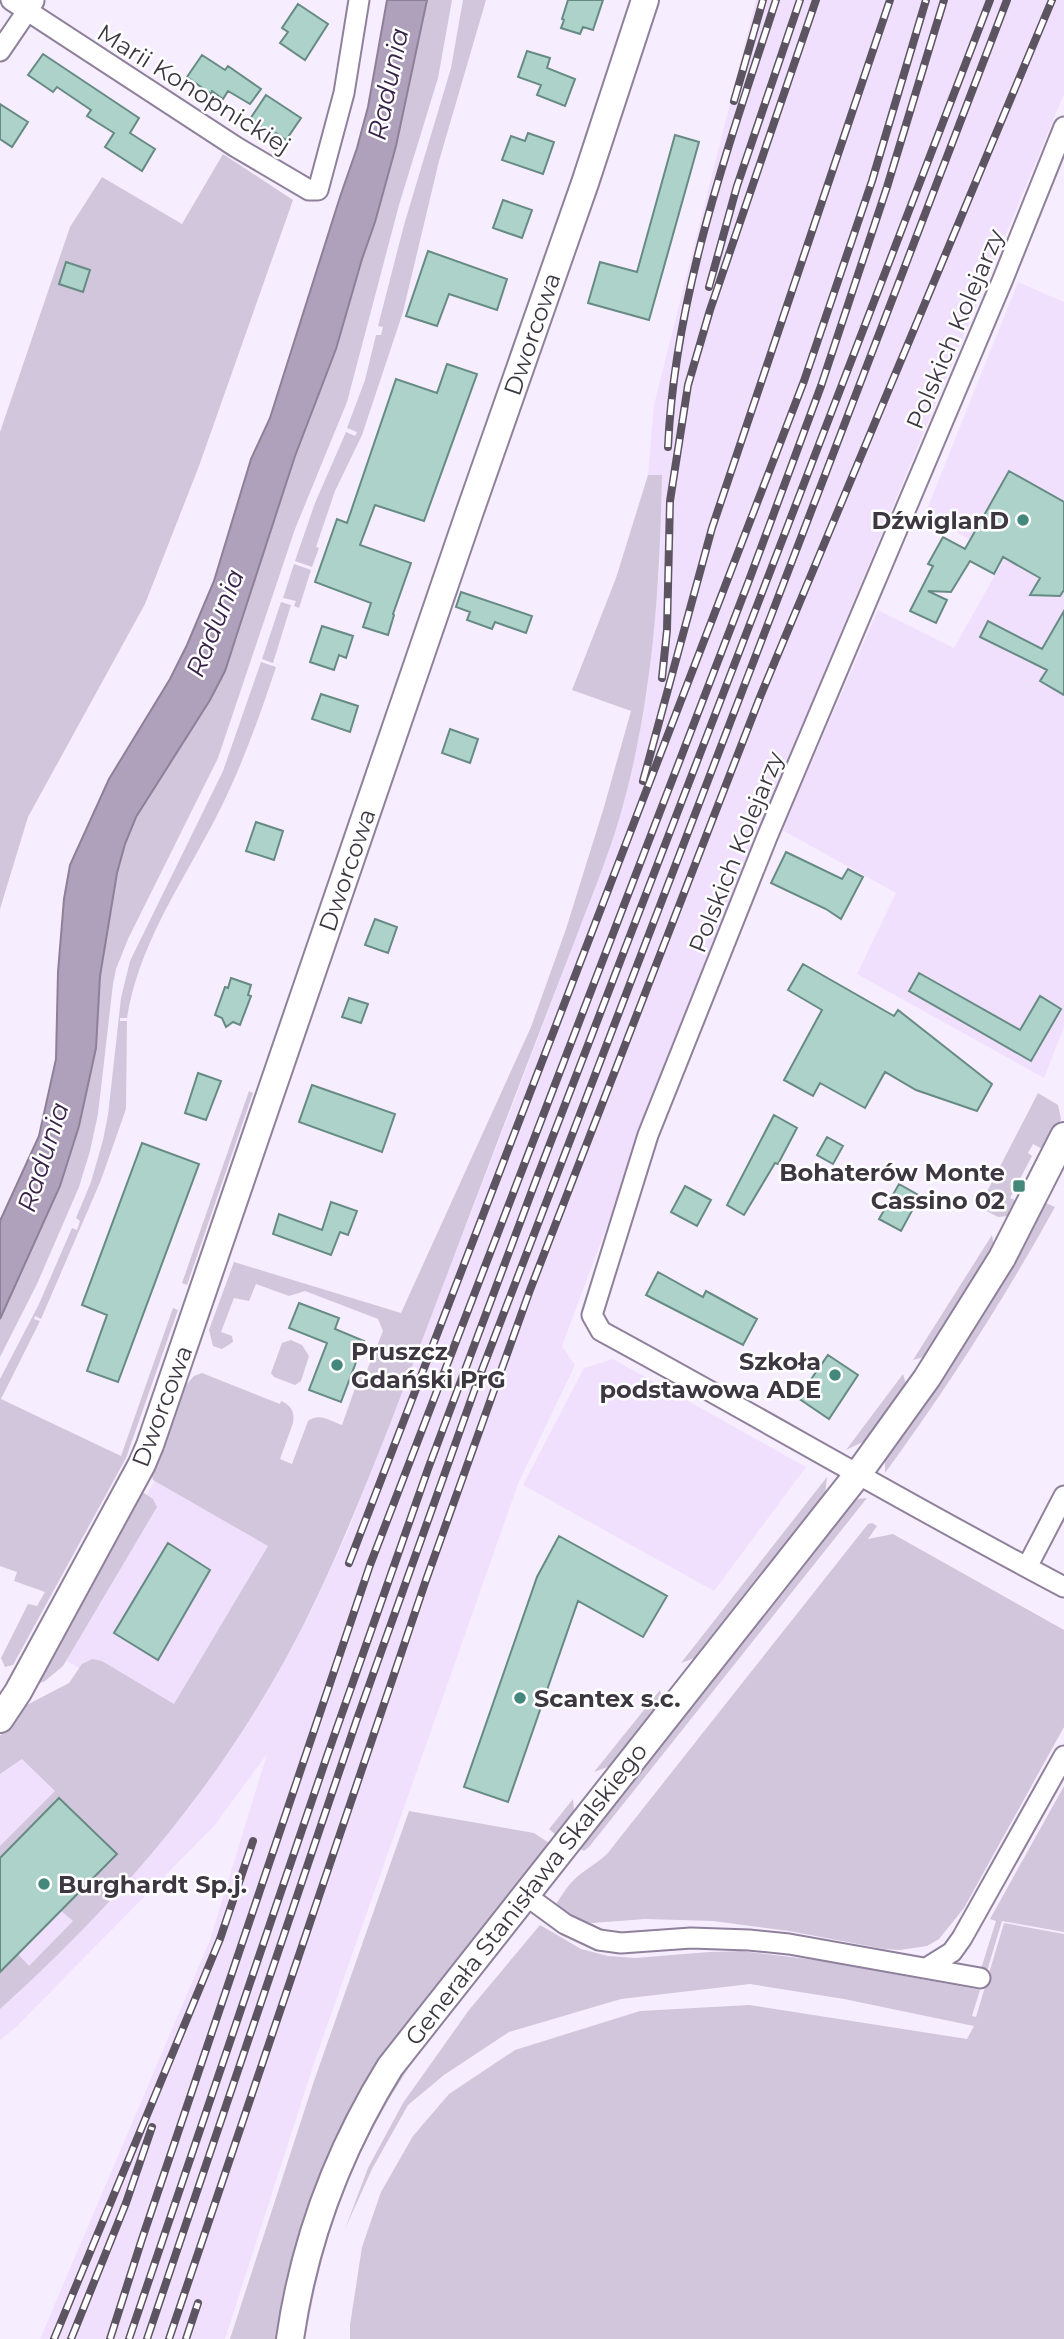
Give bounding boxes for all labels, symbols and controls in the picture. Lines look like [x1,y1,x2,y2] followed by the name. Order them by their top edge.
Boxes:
[92,18,296,160] street label: Marii Konopnickiej
[361,25,415,143] water label: Radunia
[900,225,1010,433] street label: Polskich Kolejarzy
[498,269,566,399] street label: Dworcowa
[871,506,1009,535] place label: DźwiglanD
[1015,512,1031,528] marker: DźwiglanD
[179,564,251,682] water label: Radunia
[682,747,790,957] street label: Polskich Kolejarzy
[313,805,381,935] street label: Dworcowa
[10,1098,76,1216] water label: Radunia
[779,1158,1005,1215] place label: Bohaterów Monte Cassino 02
[1011,1178,1027,1194] marker: Bohaterów Monte Cassino 02
[351,1337,506,1394] place label: Pruszcz Gdański PrG
[126,1341,198,1471] street label: Dworcowa
[599,1347,821,1404] place label: Szkoła podstawowa ADE
[329,1357,345,1373] marker: Pruszcz Gdański PrG
[827,1367,843,1383] marker: Szkoła podstawowa ADE
[534,1684,681,1713] place label: Scantex s.c.
[512,1690,528,1706] marker: Scantex s.c.
[399,1737,653,2051] street label: Generała Stanisława Skalskiego
[58,1870,247,1899] place label: Burghardt Sp.j.
[36,1876,52,1892] marker: Burghardt Sp.j.

